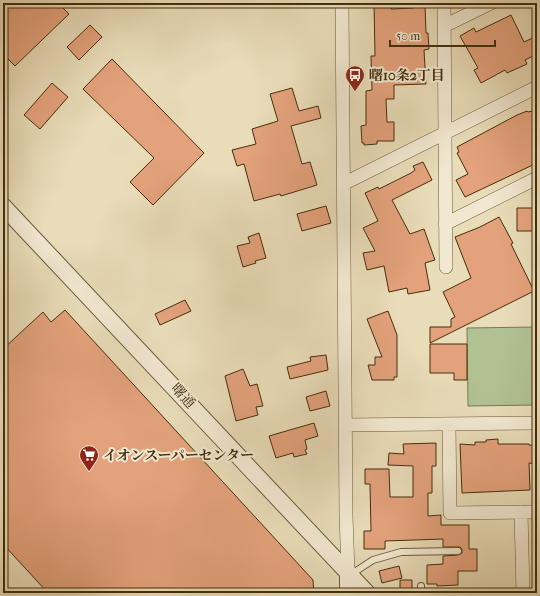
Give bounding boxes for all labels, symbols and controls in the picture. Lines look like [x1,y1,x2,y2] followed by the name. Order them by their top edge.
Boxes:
[390,22,495,48] scale bar
[396,29,420,43] text: 50 m
[344,64,366,92] bus stop icon: 曙10条2丁目
[369,67,445,84] place label: 曙10条2丁目
[167,380,199,412] street label: 曙通
[78,444,100,472] supermarket icon: イオンスーパーセンター
[103,447,254,464] place label: イオンスーパーセンター

